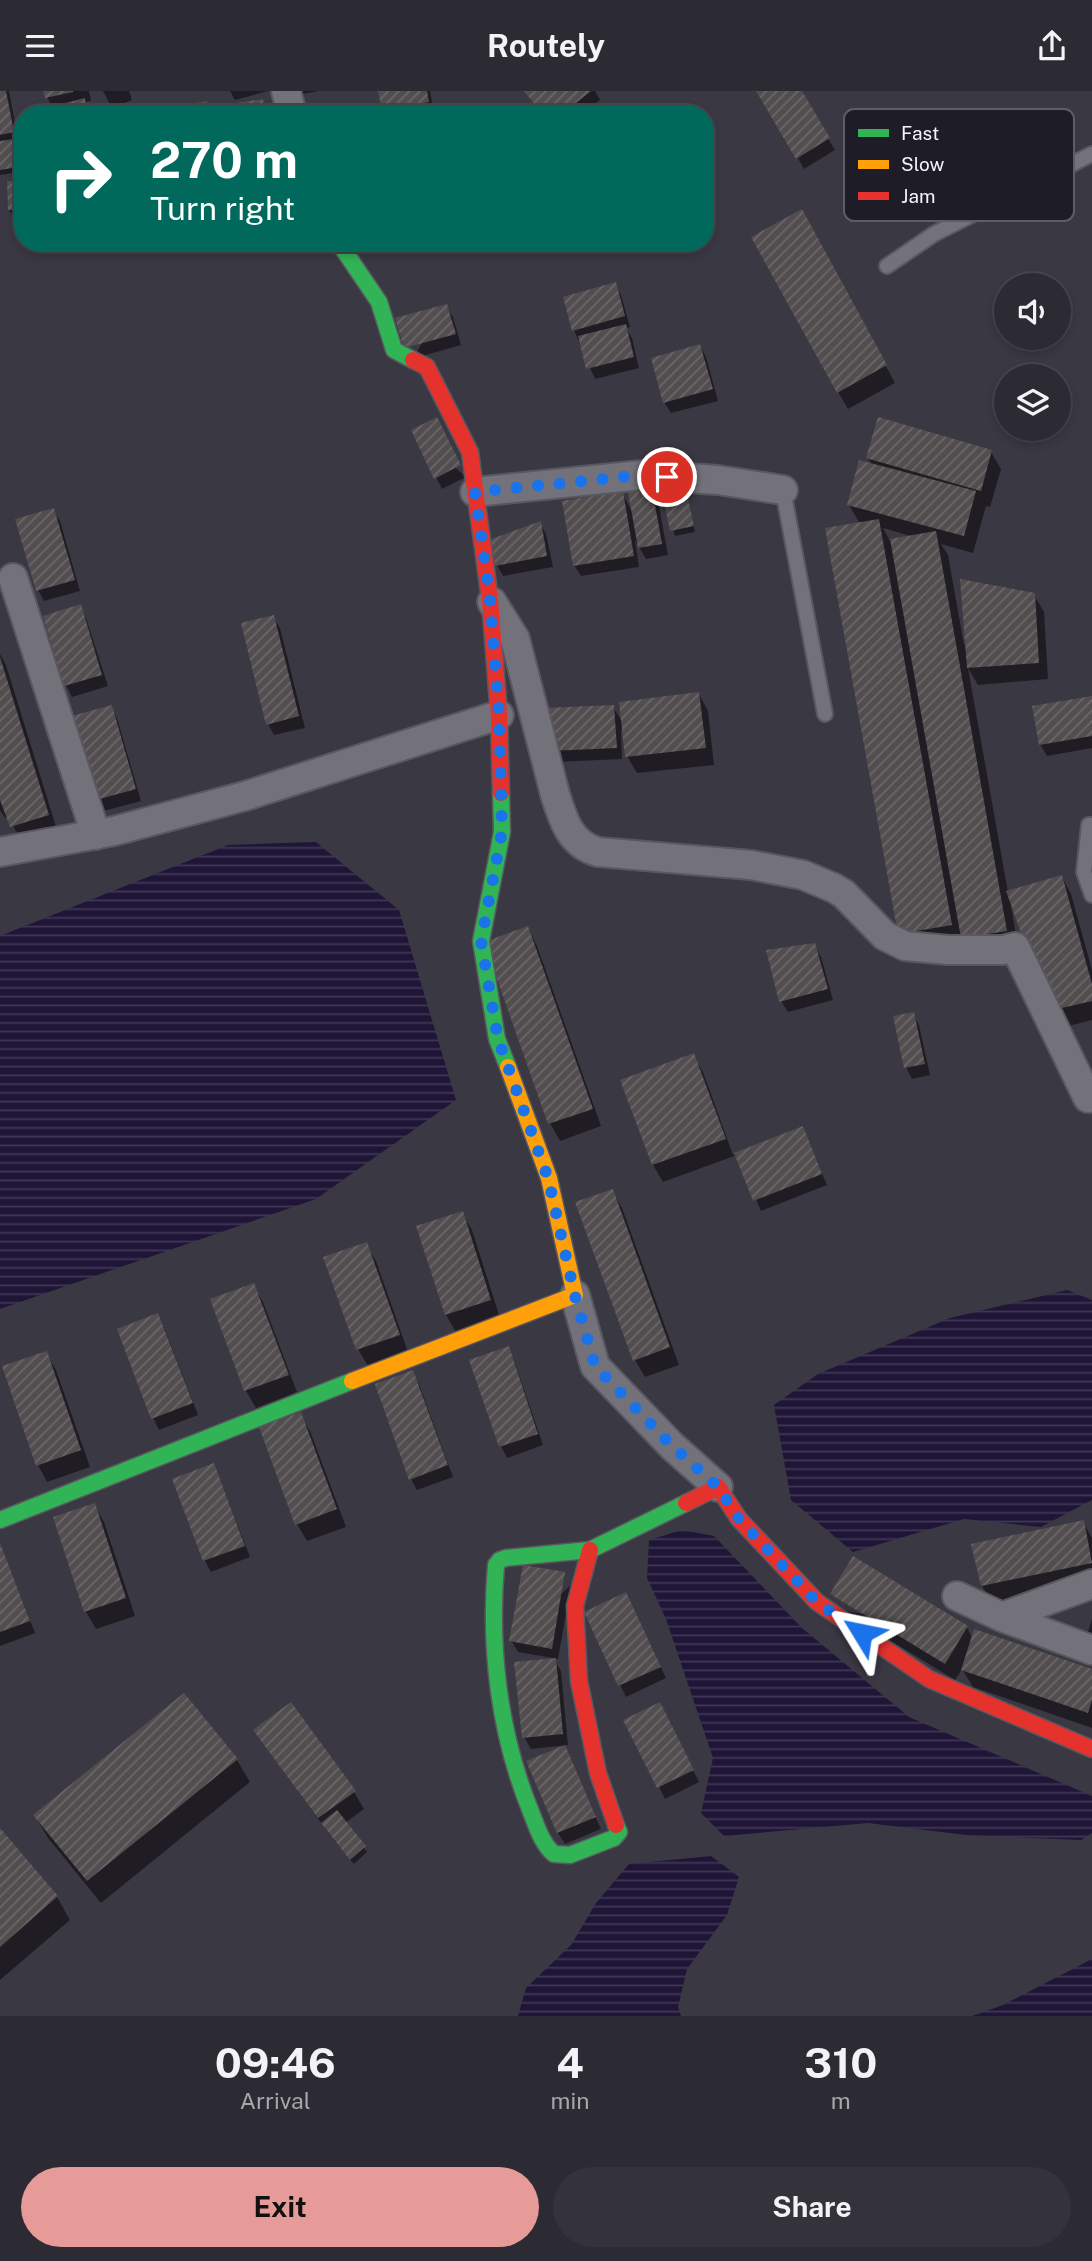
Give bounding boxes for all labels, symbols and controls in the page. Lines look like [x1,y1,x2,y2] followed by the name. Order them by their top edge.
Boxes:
[21,27,59,65] icon: menu
[487,27,605,64] text: Routely
[1033,27,1071,65] icon: share
[844,109,1074,221] legend
[901,122,939,144] text: Fast
[150,131,298,189] text: 270 m
[35,133,126,224] icon: right
[901,153,945,175] text: Slow
[901,185,935,207] text: Jam
[150,190,295,227] text: Turn right
[994,273,1071,441] map controls
[994,273,1071,350] button: sound
[994,364,1071,441] button: layers
[637,447,697,507] pin
[648,458,686,496] icon: arrive
[825,1596,899,1670] position arrow
[215,2038,336,2087] text: 09:46
[556,2038,584,2087] text: 4
[804,2038,877,2087] text: 310
[240,2087,311,2114] text: Arrival
[551,2087,590,2114] text: min
[831,2087,851,2114] text: m
[21,2167,539,2247] button: Exit
[553,2167,1071,2247] button: Share

